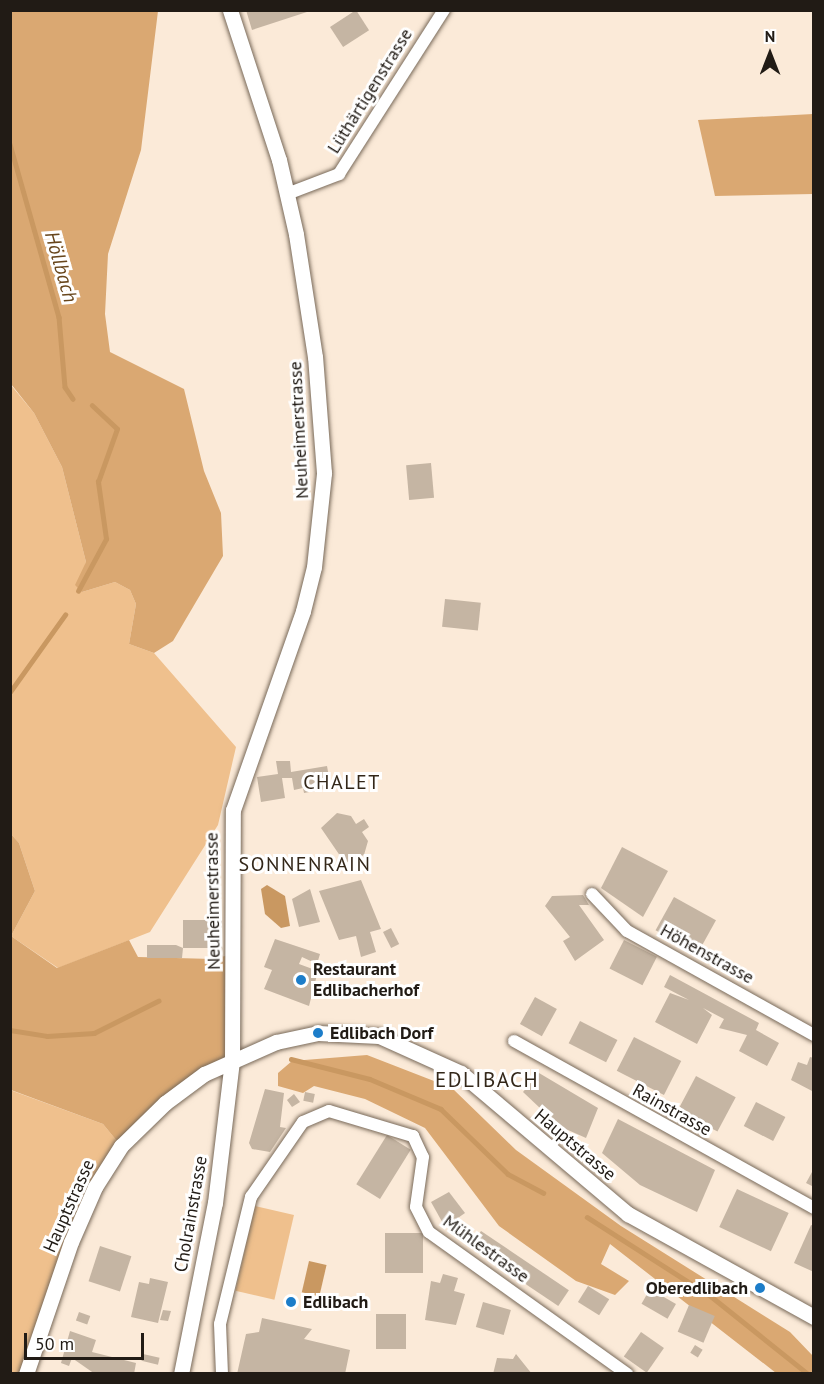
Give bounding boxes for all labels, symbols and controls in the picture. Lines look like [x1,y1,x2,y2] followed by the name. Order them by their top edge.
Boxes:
[740,24,800,84] north arrow
[323,25,417,157] street label: Lüthärtigenstrasse
[765,26,775,46] text: N
[39,229,83,305] water label: Höllbach
[285,361,313,499] street label: Neuheimerstrasse
[303,770,381,794] district label: CHALET
[201,832,225,970] street label: Neuheimerstrasse
[239,852,371,876] district label: SONNENRAIN
[656,919,758,989] street label: Höhenstrasse
[313,959,419,1002] place label: Restaurant Edlibacherhof
[294,973,308,987] marker: Restaurant Edlibacherhof
[330,1022,433,1044] place label: Edlibach Dorf
[311,1026,325,1040] marker: Edlibach Dorf
[435,1067,539,1093] district label: EDLIBACH
[629,1079,715,1141] street label: Rainstrasse
[530,1105,620,1185] street label: Hauptstrasse
[170,1154,212,1274] street label: Cholrainstrasse
[39,1156,99,1256] street label: Hauptstrasse
[439,1211,533,1287] street label: Mühlestrasse
[646,1277,748,1299] place label: Oberedlibach
[753,1281,767,1295] marker: Oberedlibach
[303,1291,368,1313] place label: Edlibach
[284,1295,298,1309] marker: Edlibach
[27,1321,147,1359] scale bar
[35,1332,74,1355] text: 50 m

